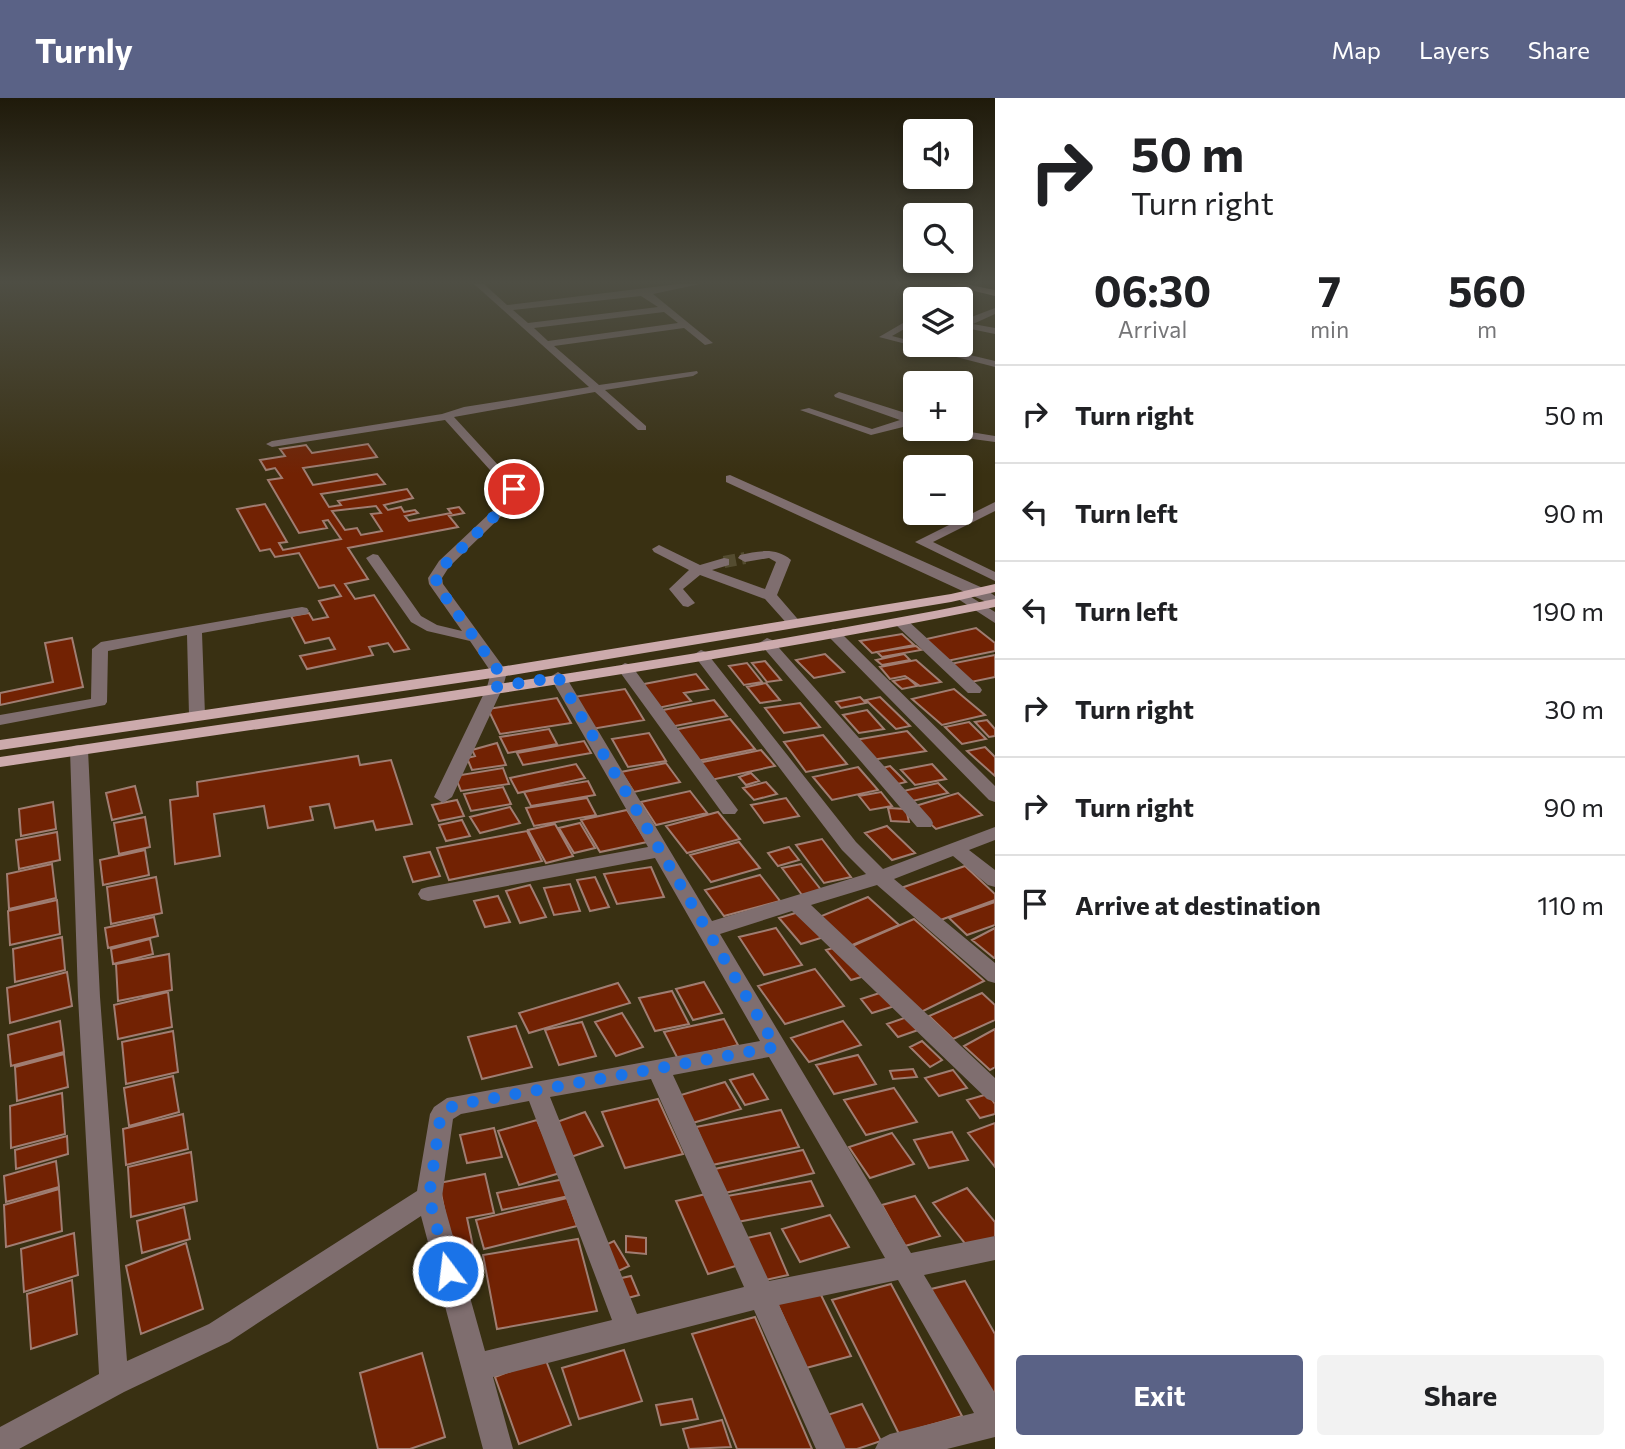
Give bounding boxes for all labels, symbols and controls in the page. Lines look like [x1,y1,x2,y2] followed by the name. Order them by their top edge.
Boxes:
[35,29,133,70] text: Turnly
[1332,35,1381,64] text: Map
[1419,35,1490,64] text: Layers
[1528,35,1590,64] text: Share
[903,119,973,525] map controls
[903,119,973,189] button: sound
[1131,122,1244,182] text: 50 m
[1016,126,1107,217] icon: right
[1131,182,1274,222] text: Turn right
[903,203,973,273] button: search
[1094,264,1211,316] text: 06:30
[1318,264,1341,316] text: 7
[1448,264,1526,316] text: 560
[903,287,973,357] button: layers
[1118,315,1187,343] text: Arrival
[1310,315,1349,343] text: min
[1477,315,1497,343] text: m
[903,371,973,441] button: +
[1016,395,1054,433] icon: right
[1075,399,1194,430] text: Turn right
[1544,399,1604,430] text: 50 m
[903,455,973,525] button: −
[484,459,544,519] pin
[495,470,533,508] icon: arrive
[1016,493,1054,531] icon: left
[1075,497,1178,528] text: Turn left
[1544,497,1604,528] text: 90 m
[1016,591,1054,629] icon: left
[1075,595,1178,626] text: Turn left
[1532,595,1604,626] text: 190 m
[1016,689,1054,727] icon: right
[1075,693,1194,724] text: Turn right
[1545,693,1604,724] text: 30 m
[1016,787,1054,825] icon: right
[1075,791,1194,822] text: Turn right
[1544,791,1604,822] text: 90 m
[1016,885,1054,923] icon: arrive
[1075,889,1321,920] text: Arrive at destination
[1537,889,1604,920] text: 110 m
[411,1234,485,1308] position arrow
[1016,1355,1303,1435] button: Exit
[1317,1355,1604,1435] button: Share

